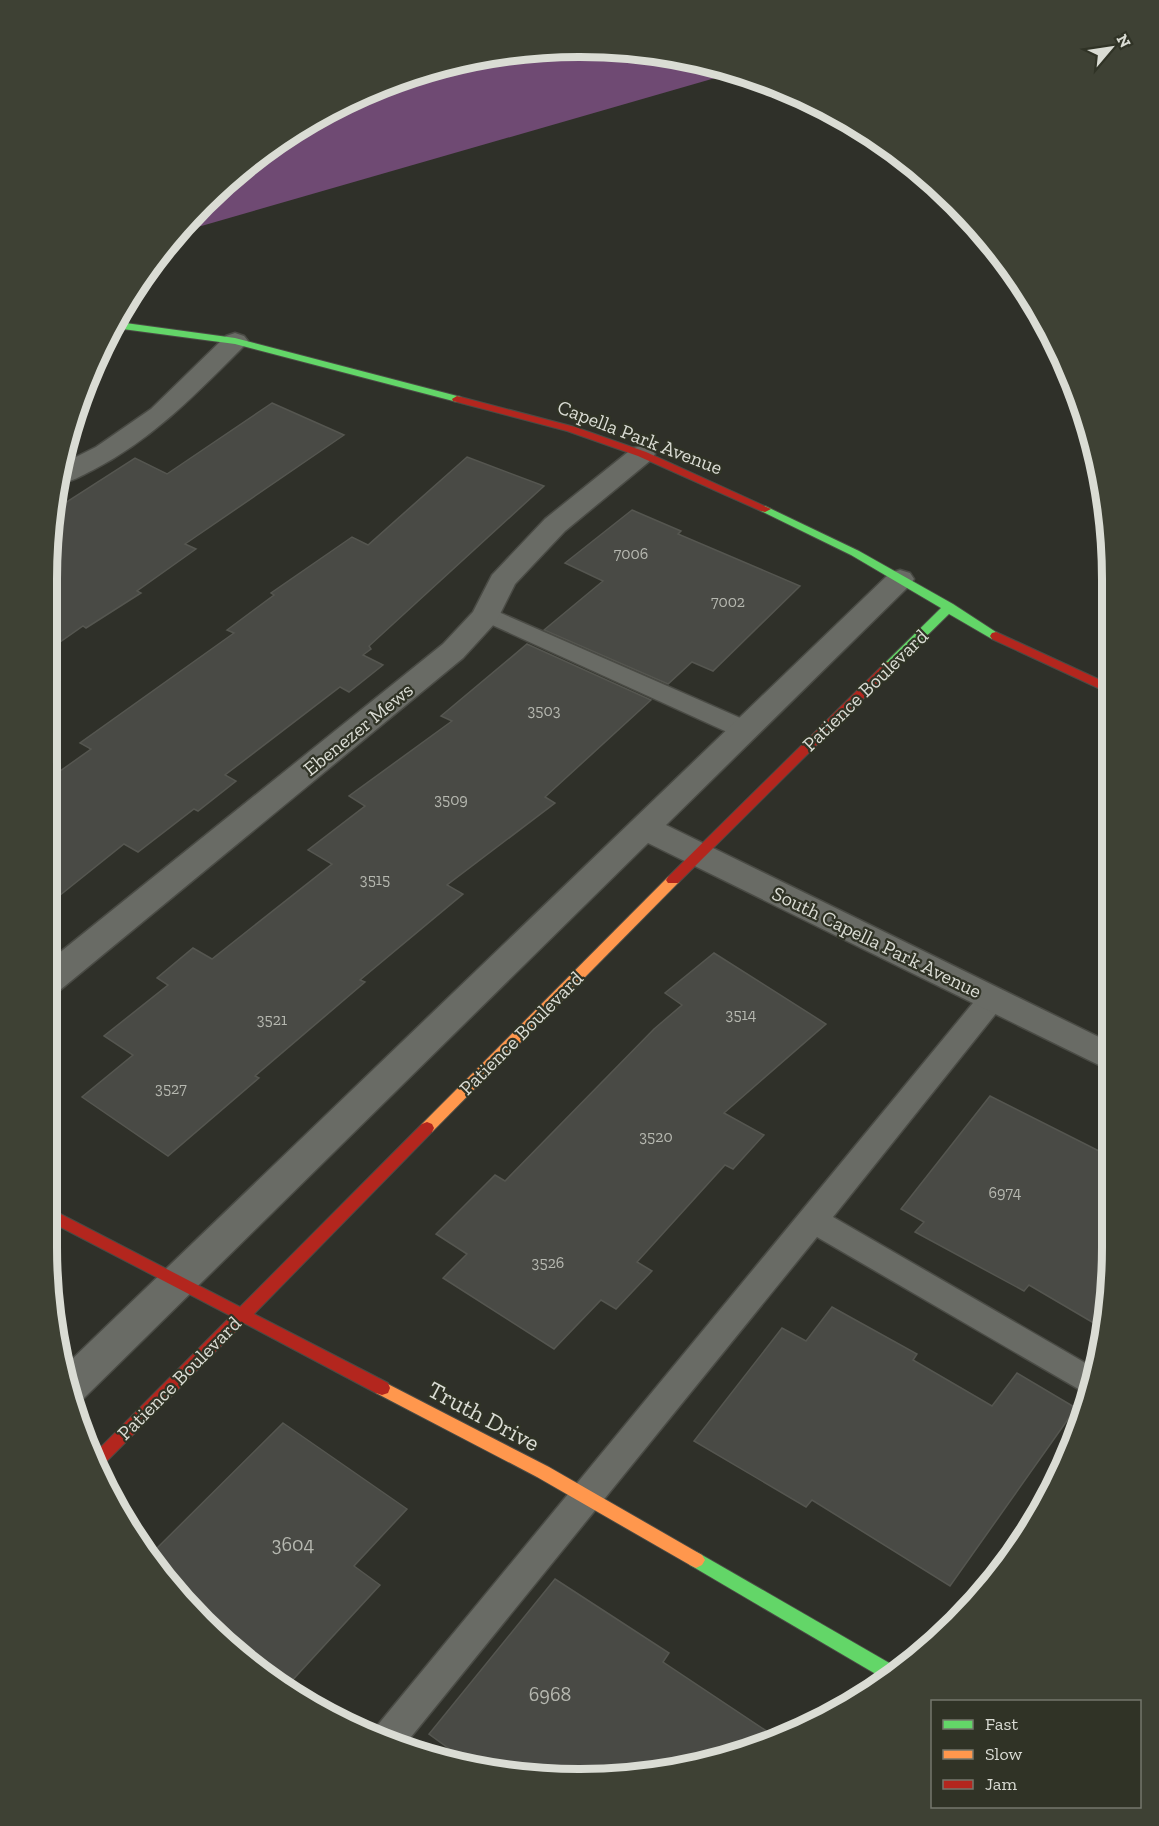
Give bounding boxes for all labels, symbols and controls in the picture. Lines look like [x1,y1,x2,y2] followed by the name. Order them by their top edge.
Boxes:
[1081,18,1141,78] north arrow
[1112,31,1135,51] text: N
[554,394,726,480] street label: Capella Park Avenue
[614,544,648,563] house number: 7006
[711,592,745,611] house number: 7002
[797,624,933,756] street label: Patience Boulevard
[298,677,418,781] street label: Ebenezer Mews
[527,701,561,720] house number: 3503
[434,790,468,809] house number: 3509
[360,870,390,889] house number: 3515
[768,881,986,1003] street label: South Capella Park Avenue
[454,966,588,1100] street label: Patience Boulevard
[726,1005,757,1024] house number: 3514
[257,1010,287,1029] house number: 3521
[155,1079,187,1098] house number: 3527
[639,1127,673,1146] house number: 3520
[989,1183,1022,1202] house number: 6974
[532,1253,564,1272] house number: 3526
[112,1311,246,1445] street label: Patience Boulevard
[423,1375,545,1457] street label: Truth Drive
[272,1532,315,1556] house number: 3604
[529,1682,571,1706] house number: 6968
[931,1700,1141,1808] legend
[985,1713,1018,1735] text: Fast
[985,1743,1022,1765] text: Slow
[985,1773,1017,1795] text: Jam

